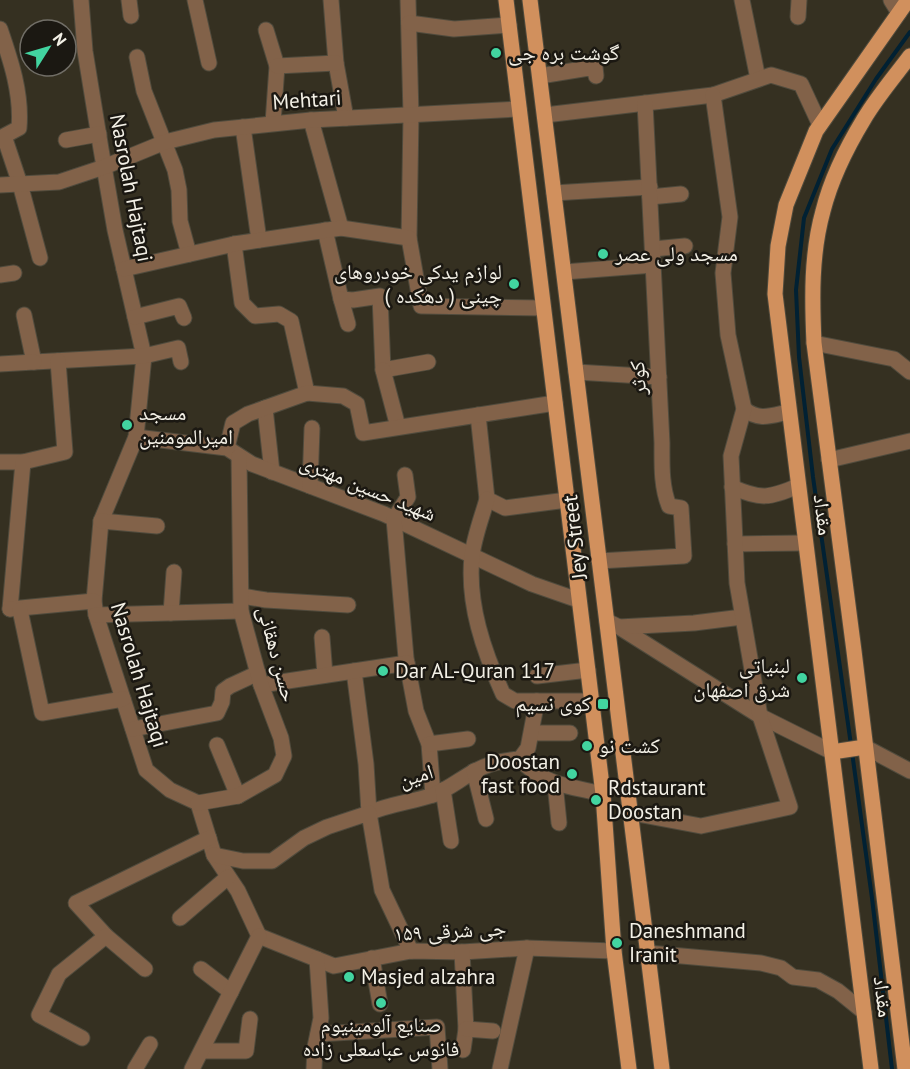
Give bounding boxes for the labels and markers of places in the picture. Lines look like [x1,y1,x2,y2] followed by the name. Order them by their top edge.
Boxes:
[508,39,620,66] place label: گوشت بره جی
[489,46,503,60] marker: گوشت بره جی
[614,240,738,267] place label: مسجد ولی عصر
[596,247,610,261] marker: مسجد ولی عصر
[334,258,502,309] place label: لوازم یدکی خودروهای چینی ( دهکده )
[507,277,521,291] marker: لوازم یدکی خودروهای چینی ( دهکده )
[139,399,233,450] place label: مسجد امیرالمومنین
[120,418,134,432] marker: مسجد امیرالمومنین
[693,652,790,703] place label: لبنیاتی شرق اصفهان
[395,657,555,684] place label: Dar AL-Quran 117
[376,664,390,678] marker: Dar AL-Quran 117
[795,671,809,685] marker: لبنیاتی شرق اصفهان
[516,690,591,718] place label: کوی نسیم
[596,697,610,711] marker: کوی نسیم
[599,732,660,759] place label: کشت نو
[580,739,594,753] marker: کشت نو
[481,748,560,799] place label: Doostan fast food
[565,767,579,781] marker: Doostan fast food
[608,774,706,825] place label: Rdstaurant Doostan
[589,793,603,807] marker: Rdstaurant Doostan
[629,917,746,968] place label: Daneshmand Iranit
[610,936,624,950] marker: Daneshmand Iranit
[361,963,495,990] place label: Masjed alzahra
[342,970,356,984] marker: Masjed alzahra
[374,996,388,1010] marker: صنایع آلومینیوم فانوس عباسعلی زاده
[303,1011,459,1062] place label: صنایع آلومینیوم فانوس عباسعلی زاده

